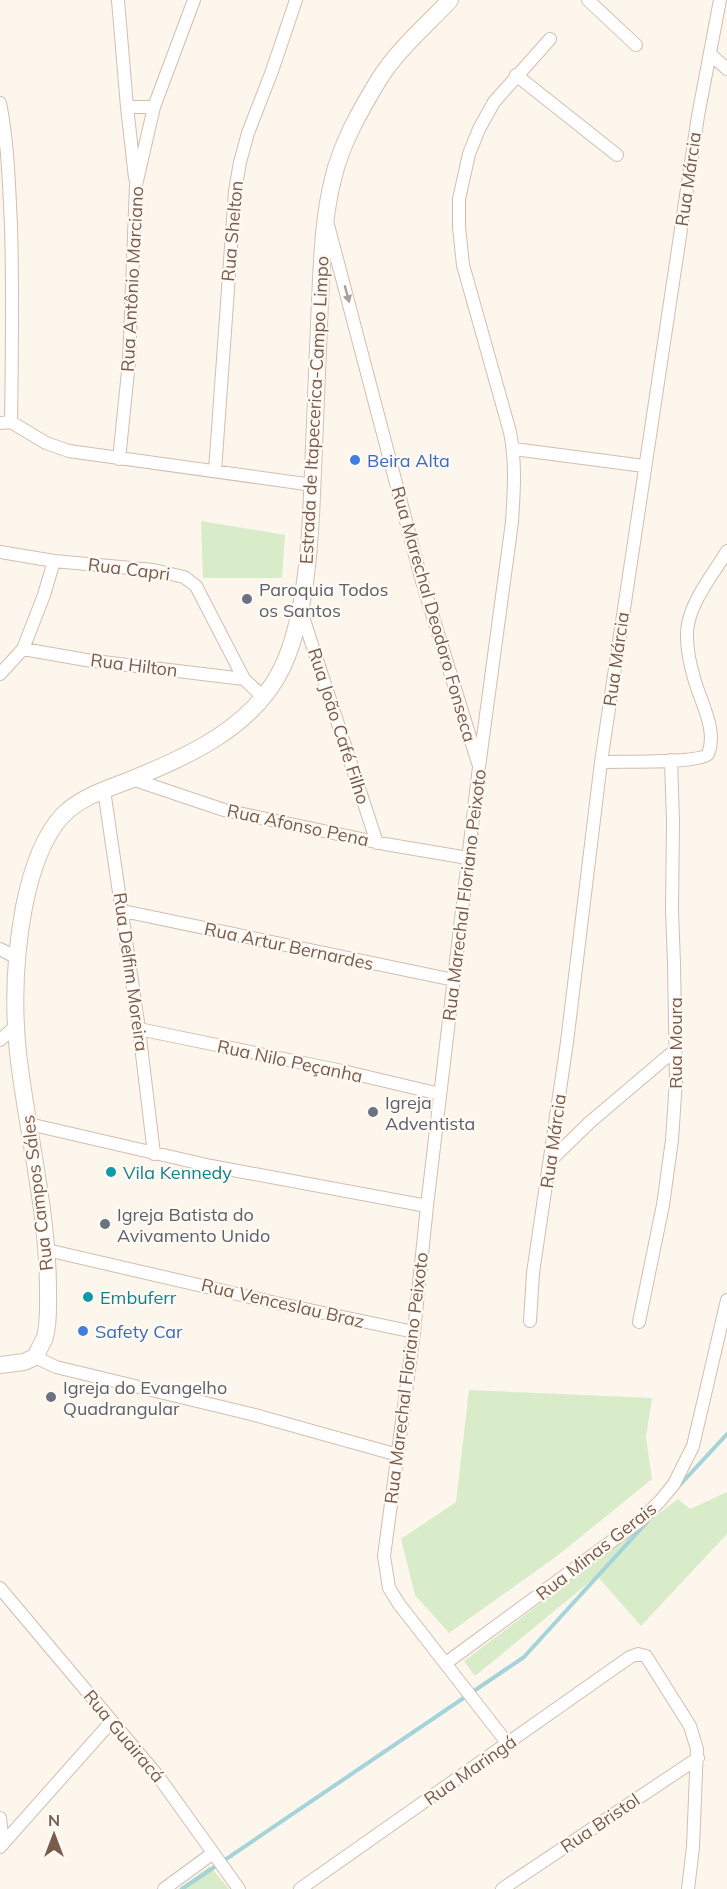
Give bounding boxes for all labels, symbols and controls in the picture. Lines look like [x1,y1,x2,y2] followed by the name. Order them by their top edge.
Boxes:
[670,130,706,228] street label: Rua Márcia
[216,180,248,282] street label: Rua Shelton
[116,186,148,372] street label: Rua Antônio Marciano
[294,255,334,565] street label: Estrada de Itapecerica-Campo Limpo
[342,285,352,304] one-way arrow
[367,449,450,472] place label: Beira Alta
[348,453,362,467] marker: Beira Alta
[386,483,482,745] street label: Rua Marechal Deodoro Fonseca
[87,553,171,585] street label: Rua Capri
[259,578,389,622] place label: Paroquia Todos os Santos
[240,592,254,606] marker: Paroquia Todos os Santos
[598,610,634,708] street label: Rua Márcia
[303,645,375,807] street label: Rua João Café Filho
[89,648,179,682] street label: Rua Hilton
[437,768,491,1022] street label: Rua Marechal Floriano Peixoto
[225,799,371,851] street label: Rua Afonso Pena
[108,891,154,1053] street label: Rua Delfim Moreira
[202,917,376,975] street label: Rua Artur Bernardes
[664,997,687,1089] street label: Rua Moura
[215,1034,365,1088] street label: Rua Nilo Peçanha
[385,1091,475,1135] place label: Igreja Adventista
[535,1092,571,1190] street label: Rua Márcia
[366,1105,380,1119] marker: Igreja Adventista
[16,1114,58,1272] street label: Rua Campos Sáles
[123,1161,232,1184] place label: Vila Kennedy
[104,1165,118,1179] marker: Vila Kennedy
[117,1203,270,1247] place label: Igreja Batista do Avivamento Unido
[98,1217,112,1231] marker: Igreja Batista do Avivamento Unido
[379,1251,433,1505] street label: Rua Marechal Floriano Peixoto
[199,1273,367,1333] street label: Rua Venceslau Braz
[100,1286,177,1309] place label: Embuferr
[81,1290,95,1304] marker: Embuferr
[95,1320,183,1343] place label: Safety Car
[76,1324,90,1338] marker: Safety Car
[63,1376,227,1420] place label: Igreja do Evangelho Quadrangular
[44,1390,58,1404] marker: Igreja do Evangelho Quadrangular
[531,1497,661,1605] street label: Rua Minas Gerais
[79,1685,169,1787] street label: Rua Guairacá
[419,1730,521,1810] street label: Rua Maringá
[556,1788,644,1858] street label: Rua Bristol
[24,1805,84,1865] north arrow
[48,1810,60,1830] text: N

